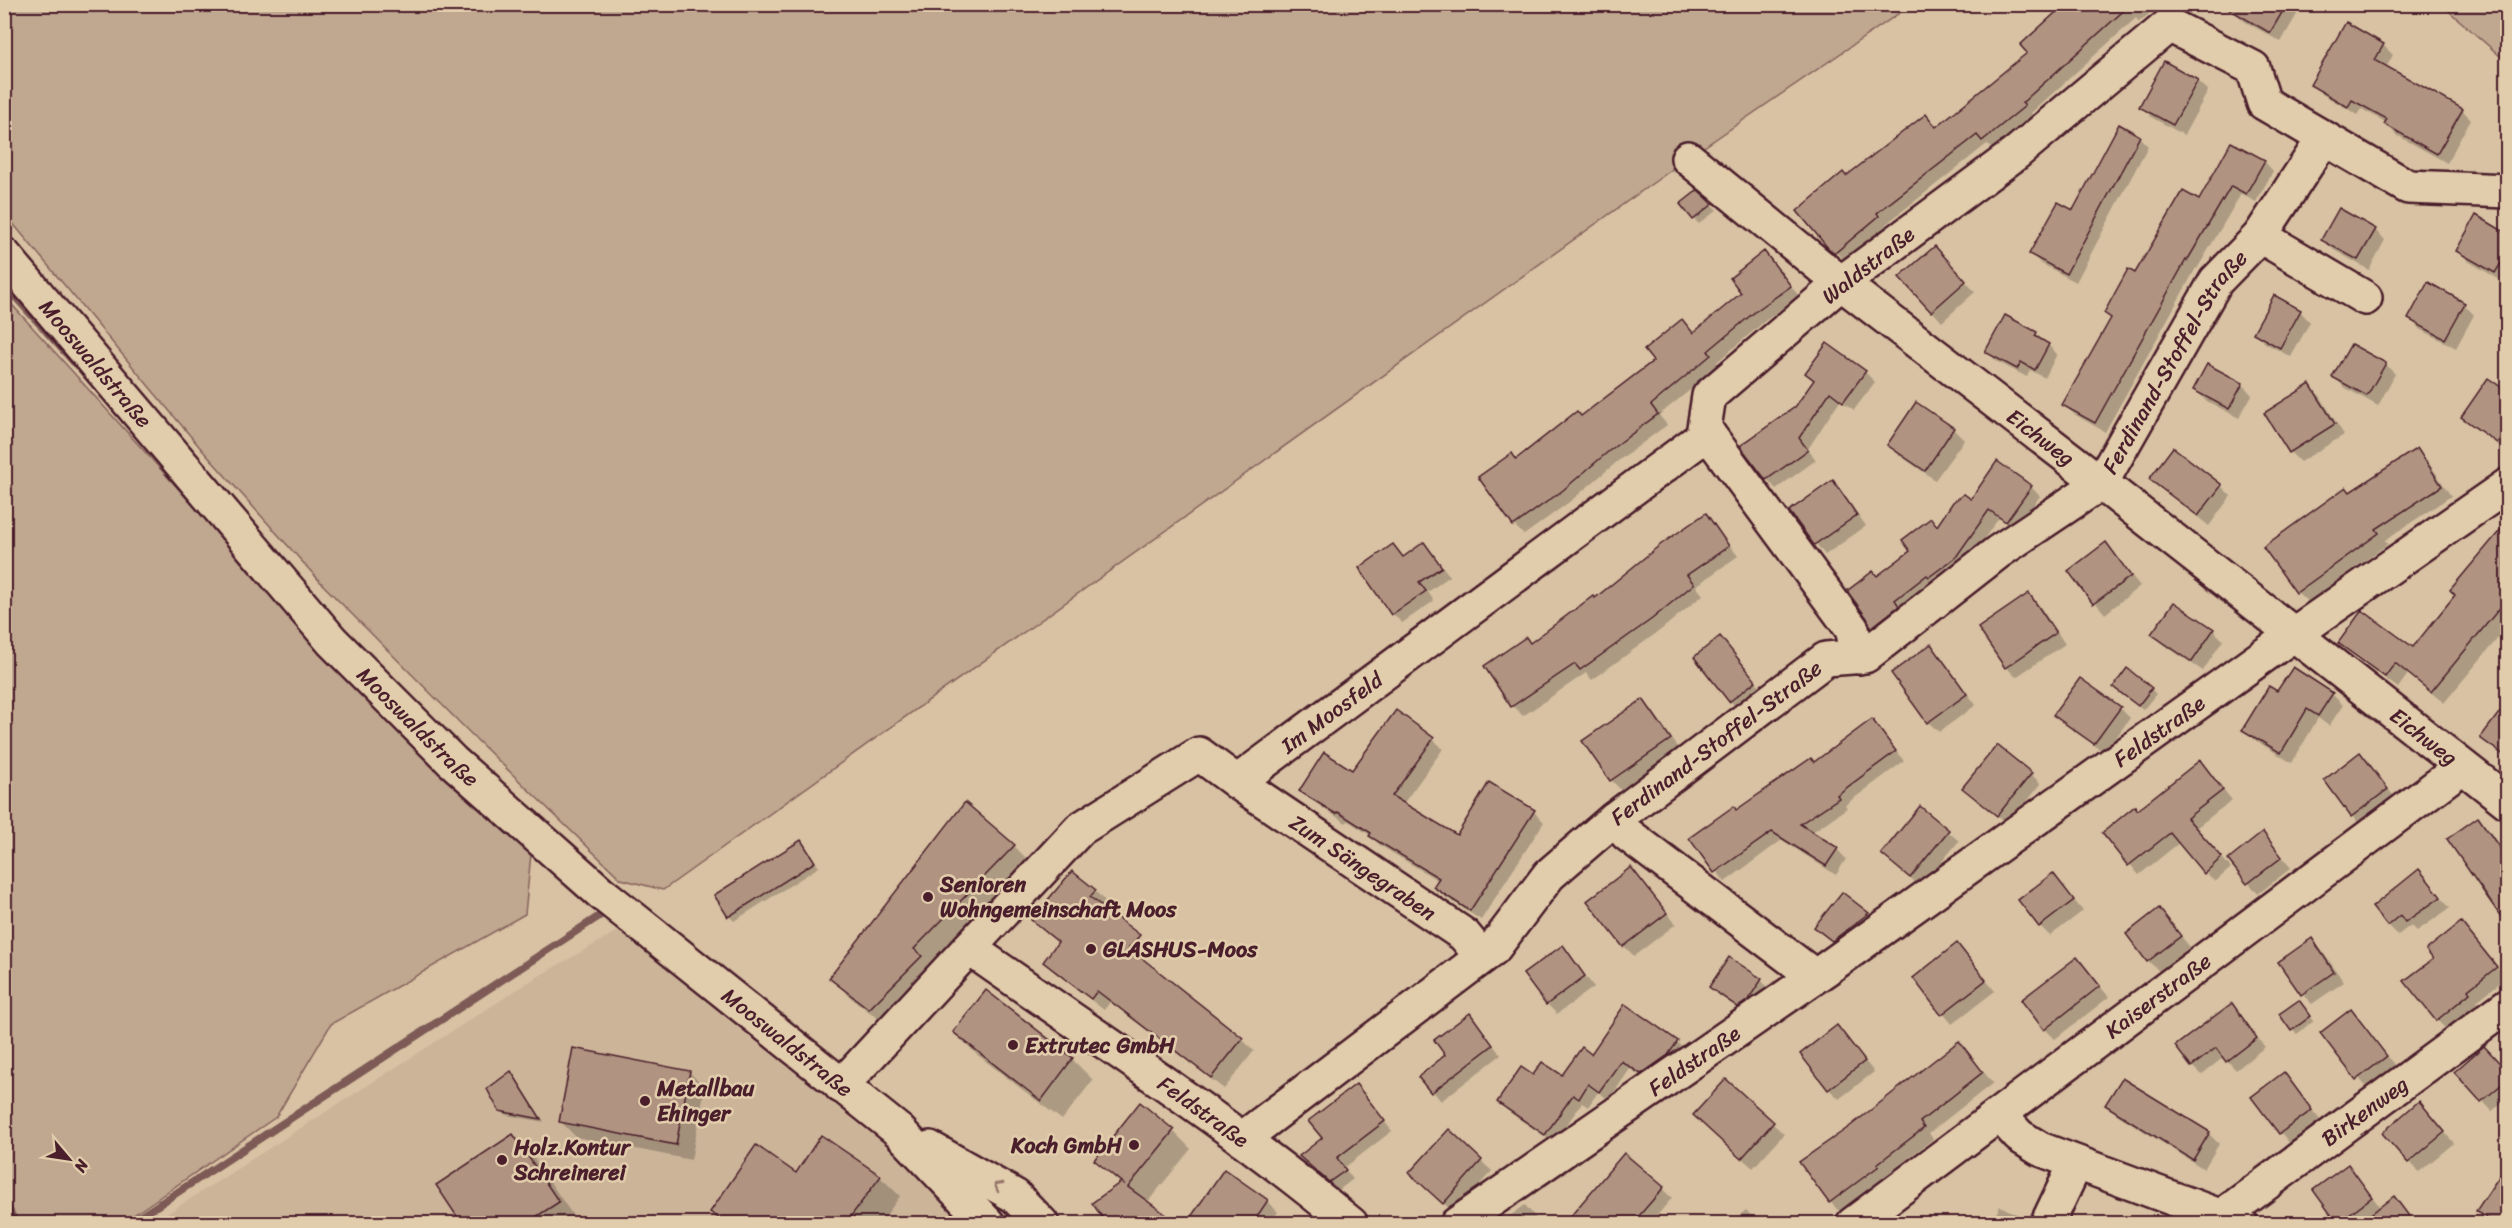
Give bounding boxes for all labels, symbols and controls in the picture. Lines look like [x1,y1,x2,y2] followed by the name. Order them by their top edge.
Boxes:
[1813,215,1924,314] street label: Waldstraße
[2091,240,2257,481] street label: Ferdinand-Stoffel-Straße
[29,290,163,437] street label: Mooswaldstraße
[1998,398,2084,476] street label: Eichweg
[1601,649,1831,835] street label: Ferdinand-Stoffel-Straße
[347,656,489,797] street label: Mooswaldstraße
[1271,660,1392,764] street label: Im Moosfeld
[2105,684,2214,777] street label: Feldstraße
[2381,697,2467,776] street label: Eichweg
[1281,803,1445,931] street label: Zum Sängegraben
[939,865,1177,929] place label: Senioren Wohngemeinschaft Moos
[921,890,935,904] marker: Senioren Wohngemeinschaft Moos
[1102,930,1258,969] place label: GLASHUS-Moos
[1084,942,1098,956] marker: GLASHUS-Moos
[2096,942,2220,1049] street label: Kaiserstraße
[713,977,862,1107] street label: Mooswaldstraße
[1639,1014,1749,1106] street label: Feldstraße
[1025,1026,1175,1065] place label: Extrutec GmbH
[1006,1038,1020,1052] marker: Extrutec GmbH
[1149,1064,1258,1158] street label: Feldstraße
[2312,1065,2417,1157] street label: Birkenweg
[656,1069,755,1133] place label: Metallbau Ehinger
[638,1094,652,1108] marker: Metallbau Ehinger
[1010,1126,1122,1165] place label: Koch GmbH
[513,1128,632,1192] place label: Holz.Kontur Schreinerei
[39,1129,99,1189] north arrow
[1127,1138,1141,1152] marker: Koch GmbH
[66,1153,98,1179] text: N
[495,1153,509,1167] marker: Holz.Kontur Schreinerei
[994,1182,1004,1193] one-way arrow

